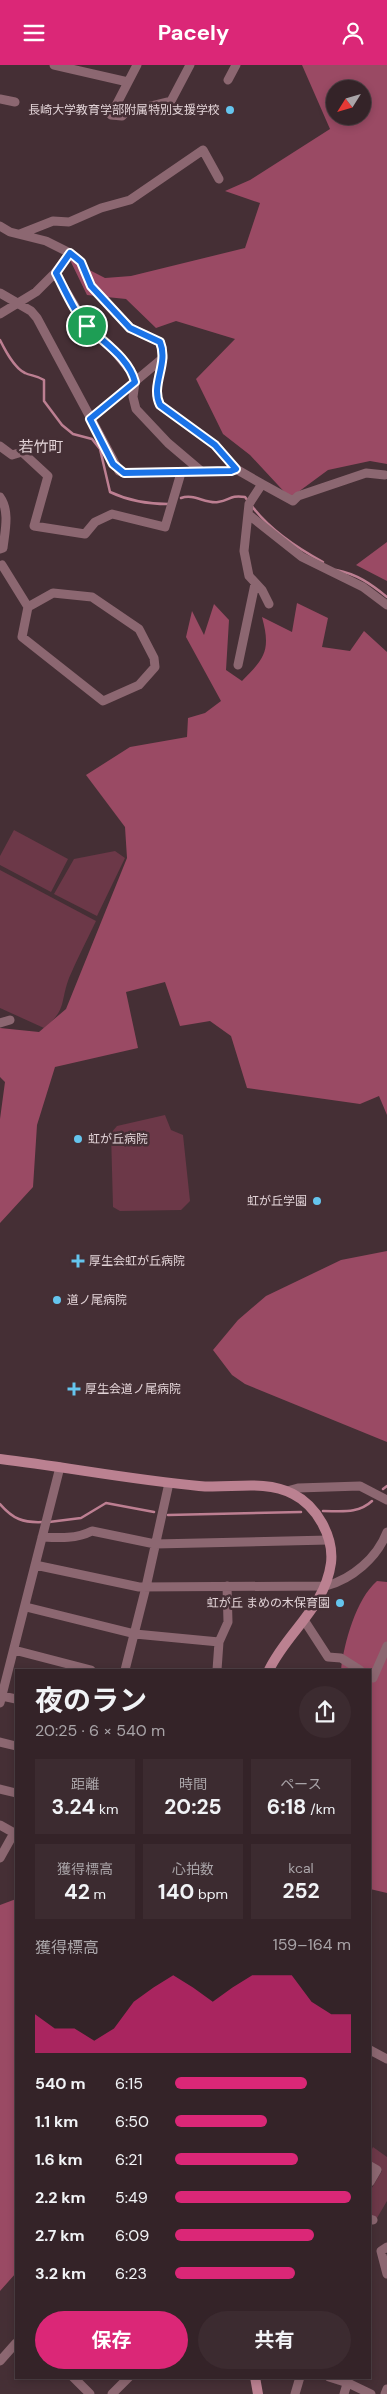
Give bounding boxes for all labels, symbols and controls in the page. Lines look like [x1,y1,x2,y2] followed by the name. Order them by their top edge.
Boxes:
[158,18,229,47] text: Pacely
[20,19,48,47] icon: menu
[339,19,367,47] icon: person
[326,80,371,125] north arrow
[326,80,371,125] map controls
[28,102,220,118] place label: 長崎大学教育学部附属特別支援学校
[224,104,236,116] marker: 長崎大学教育学部附属特別支援学校
[66,305,108,347] pin
[73,312,101,340] icon: arrive
[18,437,64,457] district label: 若竹町
[88,1131,148,1147] place label: 虹が丘病院
[72,1133,84,1145] marker: 虹が丘病院
[247,1193,307,1209] place label: 虹が丘学園
[311,1195,323,1207] marker: 虹が丘学園
[89,1253,185,1269] place label: 厚生会虹が丘病院
[71,1254,85,1268] marker: 厚生会虹が丘病院
[67,1292,127,1308] place label: 道ノ尾病院
[51,1294,63,1306] marker: 道ノ尾病院
[85,1381,181,1397] place label: 厚生会道ノ尾病院
[67,1382,81,1396] marker: 厚生会道ノ尾病院
[207,1595,330,1611] place label: 虹が丘 まめの木保育園
[334,1597,346,1609] marker: 虹が丘 まめの木保育園
[35,1682,147,1719] text: 夜のラン
[299,1686,351,1738] button: share
[35,1720,165,1741] text: 20:25 · 6 × 540 m
[71,1775,99,1793] text: 距離
[179,1775,207,1793] text: 時間
[280,1775,322,1793] text: ペース
[52,1793,95,1821] text: 3.24
[164,1793,222,1821] text: 20:25
[267,1793,306,1821] text: 6:18
[95,1800,118,1818] text: km
[306,1800,335,1818] text: /km
[288,1859,314,1877] text: kcal
[57,1860,113,1878] text: 獲得標高
[172,1860,214,1878] text: 心拍数
[282,1877,320,1905] text: 252
[64,1878,90,1906] text: 42
[158,1878,194,1906] text: 140
[90,1885,106,1903] text: m
[194,1885,228,1903] text: bpm
[273,1934,351,1955] text: 159–164 m
[35,1937,99,1958] text: 獲得標高
[35,2073,85,2094] text: 540 m
[115,2073,143,2094] text: 6:15
[35,2111,78,2132] text: 1.1 km
[115,2111,149,2132] text: 6:50
[35,2149,83,2170] text: 1.6 km
[115,2149,143,2170] text: 6:21
[35,2187,86,2208] text: 2.2 km
[115,2187,148,2208] text: 5:49
[35,2225,84,2246] text: 2.7 km
[115,2225,149,2246] text: 6:09
[35,2263,86,2284] text: 3.2 km
[115,2263,147,2284] text: 6:23
[35,2311,188,2369] button: 保存
[198,2311,351,2369] button: 共有

